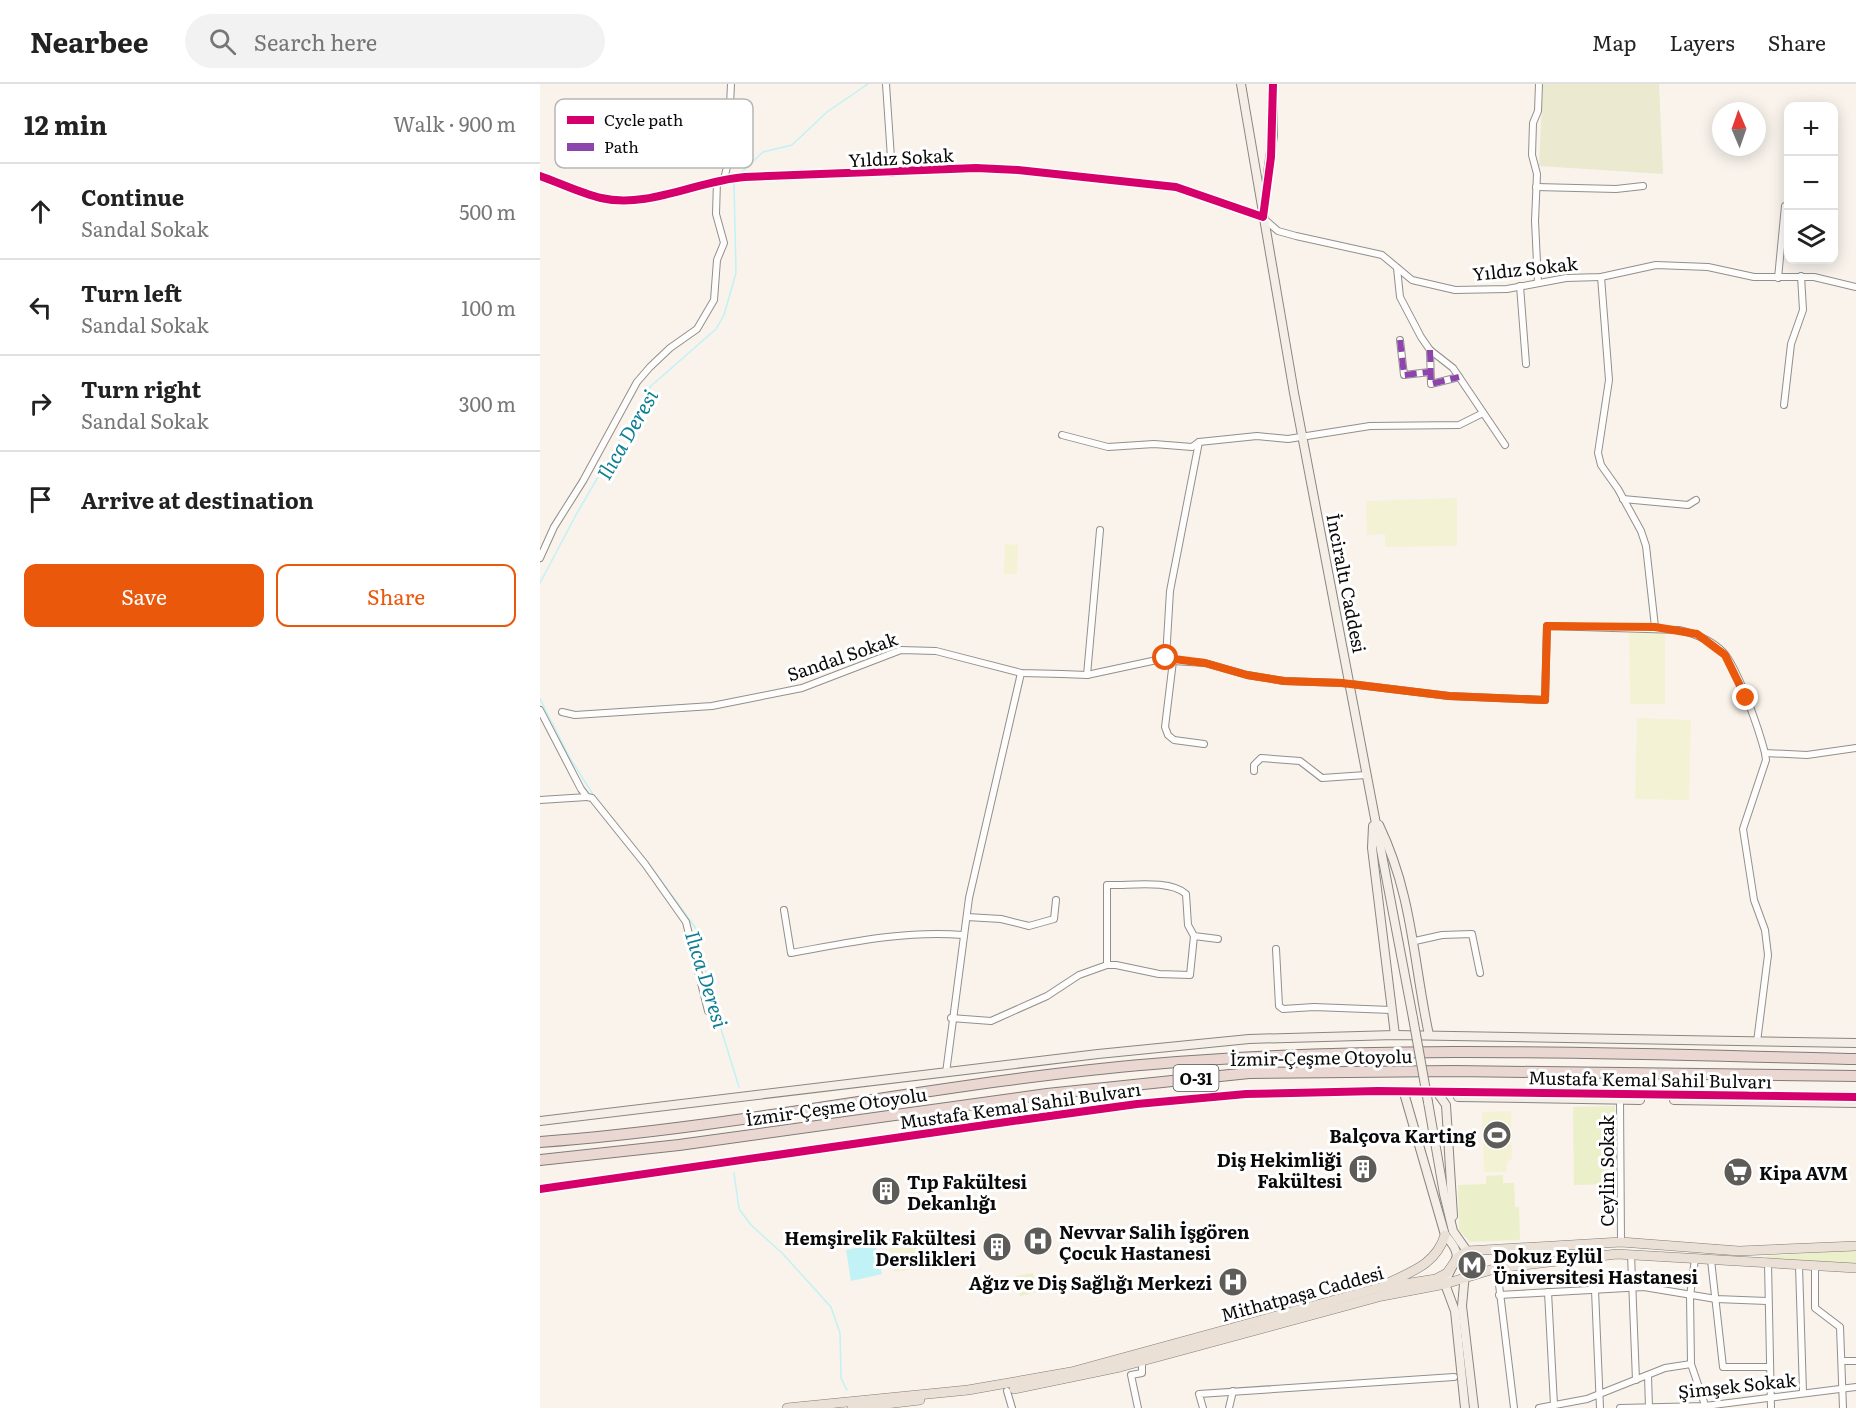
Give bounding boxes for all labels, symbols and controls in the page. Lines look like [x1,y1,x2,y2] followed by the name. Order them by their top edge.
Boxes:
[185,14,605,68] search box
[30,20,149,62] text: Nearbee
[206,25,239,58] icon: search
[254,25,377,58] text: Search here
[1592,26,1637,57] text: Map
[1670,26,1735,57] text: Layers
[1768,26,1826,57] text: Share
[555,99,753,168] legend
[1712,102,1766,156] north arrow
[1784,102,1838,264] map controls
[1784,102,1838,156] button: +
[24,104,107,143] text: 12 min
[604,107,684,131] text: Cycle path
[393,108,516,138] text: Walk · 900 m
[604,134,639,158] text: Path
[848,141,955,173] street label: Yıldız Sokak
[1784,156,1838,210] button: −
[81,180,184,213] text: Continue
[24,195,57,228] icon: ahead
[459,196,516,226] text: 500 m
[1784,210,1838,264] button: layers
[81,213,209,243] text: Sandal Sokak
[1471,249,1580,287] street label: Yıldız Sokak
[81,276,182,309] text: Turn left
[24,291,57,324] icon: left
[461,292,516,322] text: 100 m
[81,309,209,339] text: Sandal Sokak
[81,372,201,405] text: Turn right
[588,383,664,485] water label: Ilıca Deresi
[24,387,57,420] icon: right
[459,388,516,418] text: 300 m
[81,405,209,435] text: Sandal Sokak
[24,483,57,516] icon: arrive
[81,483,314,516] text: Arrive at destination
[1320,511,1374,655] street label: İnciraltı Caddesi
[24,564,264,627] button: Save
[276,564,516,627] button: Share
[783,624,902,687] street label: Sandal Sokak
[1152,644,1178,670] route start
[1732,684,1758,710] route end
[679,927,737,1031] water label: Ilıca Deresi
[1229,1042,1413,1072] street label: İzmir-Çeşme Otoyolu
[1528,1063,1772,1095] street label: Mustafa Kemal Sahil Bulvarı
[1174,1065,1218,1091] road number: O-31
[898,1075,1142,1135] street label: Mustafa Kemal Sahil Bulvarı
[743,1080,929,1132] street label: İzmir-Çeşme Otoyolu
[1593,1114,1620,1227] street label: Ceylin Sokak
[1481,1119,1513,1151] sports icon: Balçova Karting
[1329,1122,1477,1149] place label: Balçova Karting
[1217,1146,1342,1194] place label: Diş Hekimliği Fakültesi
[1347,1153,1379,1185] building icon: Diş Hekimliği Fakültesi
[1722,1156,1754,1188] supermarket icon: Kipa AVM
[1759,1159,1848,1186] place label: Kipa AVM
[907,1168,1028,1216] place label: Tıp Fakültesi Dekanlığı
[870,1175,902,1207] building icon: Tıp Fakültesi Dekanlığı
[1059,1218,1250,1266] place label: Nevvar Salih İşgören Çocuk Hastanesi
[784,1224,976,1272] place label: Hemşirelik Fakültesi Derslikleri
[1022,1225,1054,1257] hospital icon: Nevvar Salih İşgören Çocuk Hastanesi
[981,1231,1013,1263] building icon: Hemşirelik Fakültesi Derslikleri
[1493,1242,1699,1290] place label: Dokuz Eylül Üniversitesi Hastanesi
[1456,1249,1488,1281] metro station icon: Dokuz Eylül Üniversitesi Hastanesi
[1218,1258,1386,1328] street label: Mithatpaşa Caddesi
[1217,1266,1249,1298] hospital icon: Ağız ve Diş Sağlığı Merkezi
[969,1269,1212,1296] place label: Ağız ve Diş Sağlığı Merkezi
[1677,1365,1798,1405] street label: Şimşek Sokak

